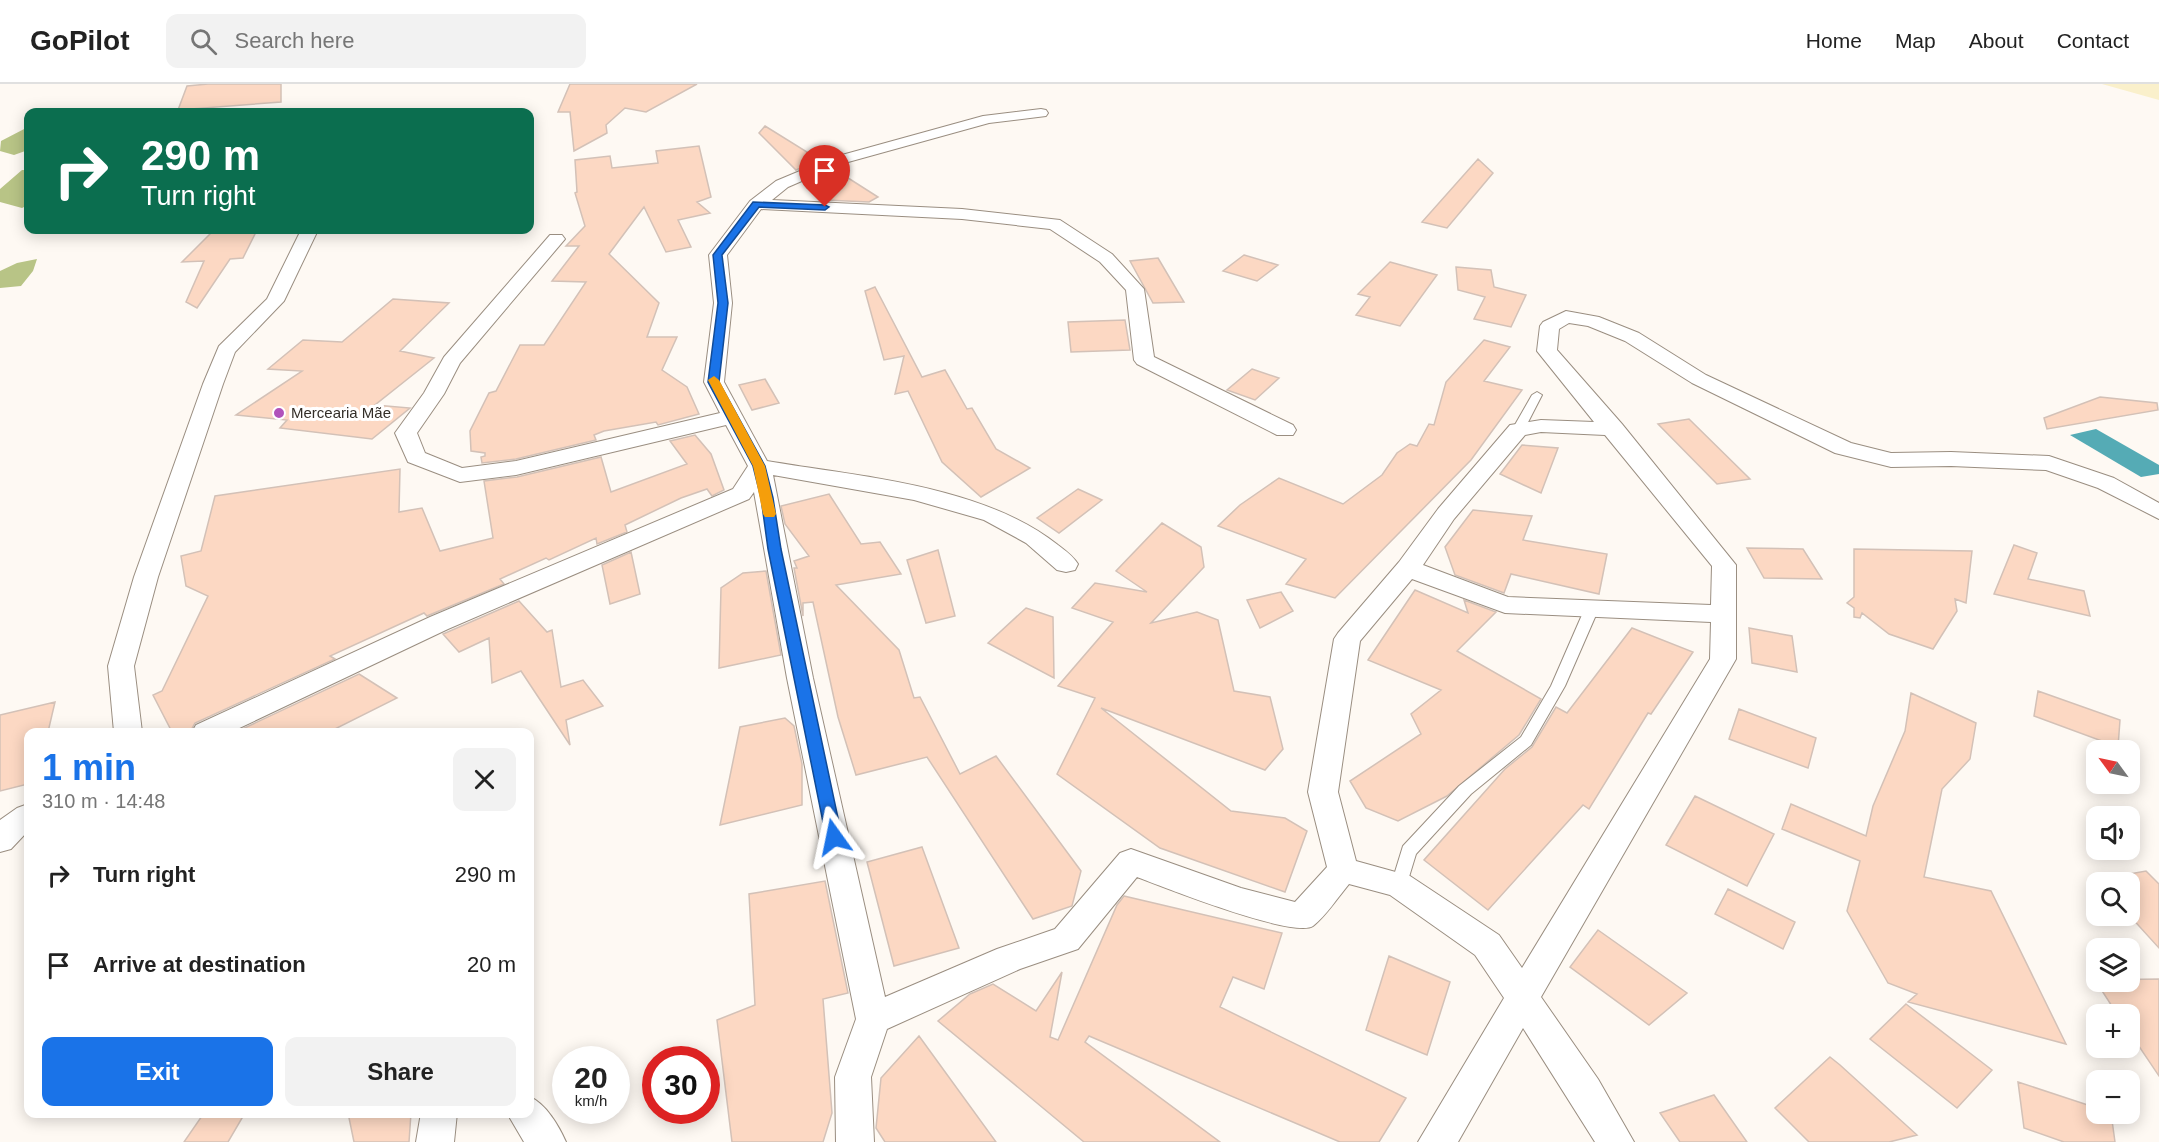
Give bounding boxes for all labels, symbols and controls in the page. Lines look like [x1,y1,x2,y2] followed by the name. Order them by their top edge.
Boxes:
[166,14,586,68] search box
[30,25,130,56] text: GoPilot
[187,25,220,58] icon: search
[235,28,354,53] text: Search here
[1806,29,1862,52] text: Home
[1895,29,1936,52] text: Map
[1969,29,2024,52] text: About
[2057,29,2129,52] text: Contact
[42,132,120,210] icon: right
[141,132,260,179] text: 290 m
[799,145,850,207] pin
[808,154,841,187] icon: arrive
[141,181,256,211] text: Turn right
[291,404,391,421] place label: Mercearia Mãe
[272,406,286,420] marker: Mercearia Mãe
[2086,740,2140,794] north arrow
[2086,740,2140,1124] map controls
[42,747,136,788] text: 1 min
[453,748,516,811] button: close
[42,790,165,812] text: 310 m · 14:48
[802,805,866,869] position arrow
[2086,806,2140,860] button: sound
[42,859,75,892] icon: right
[93,862,195,887] text: Turn right
[455,862,516,887] text: 290 m
[2086,872,2140,926] button: search
[2086,938,2140,992] button: layers
[42,949,75,982] icon: arrive
[93,952,306,977] text: Arrive at destination
[467,952,516,977] text: 20 m
[2086,1004,2140,1058] button: +
[42,1037,273,1106] button: Exit
[285,1037,516,1106] button: Share
[642,1046,720,1124] speed limit sign: 30
[574,1061,608,1094] text: 20
[2086,1070,2140,1124] button: −
[575,1092,607,1109] text: km/h

